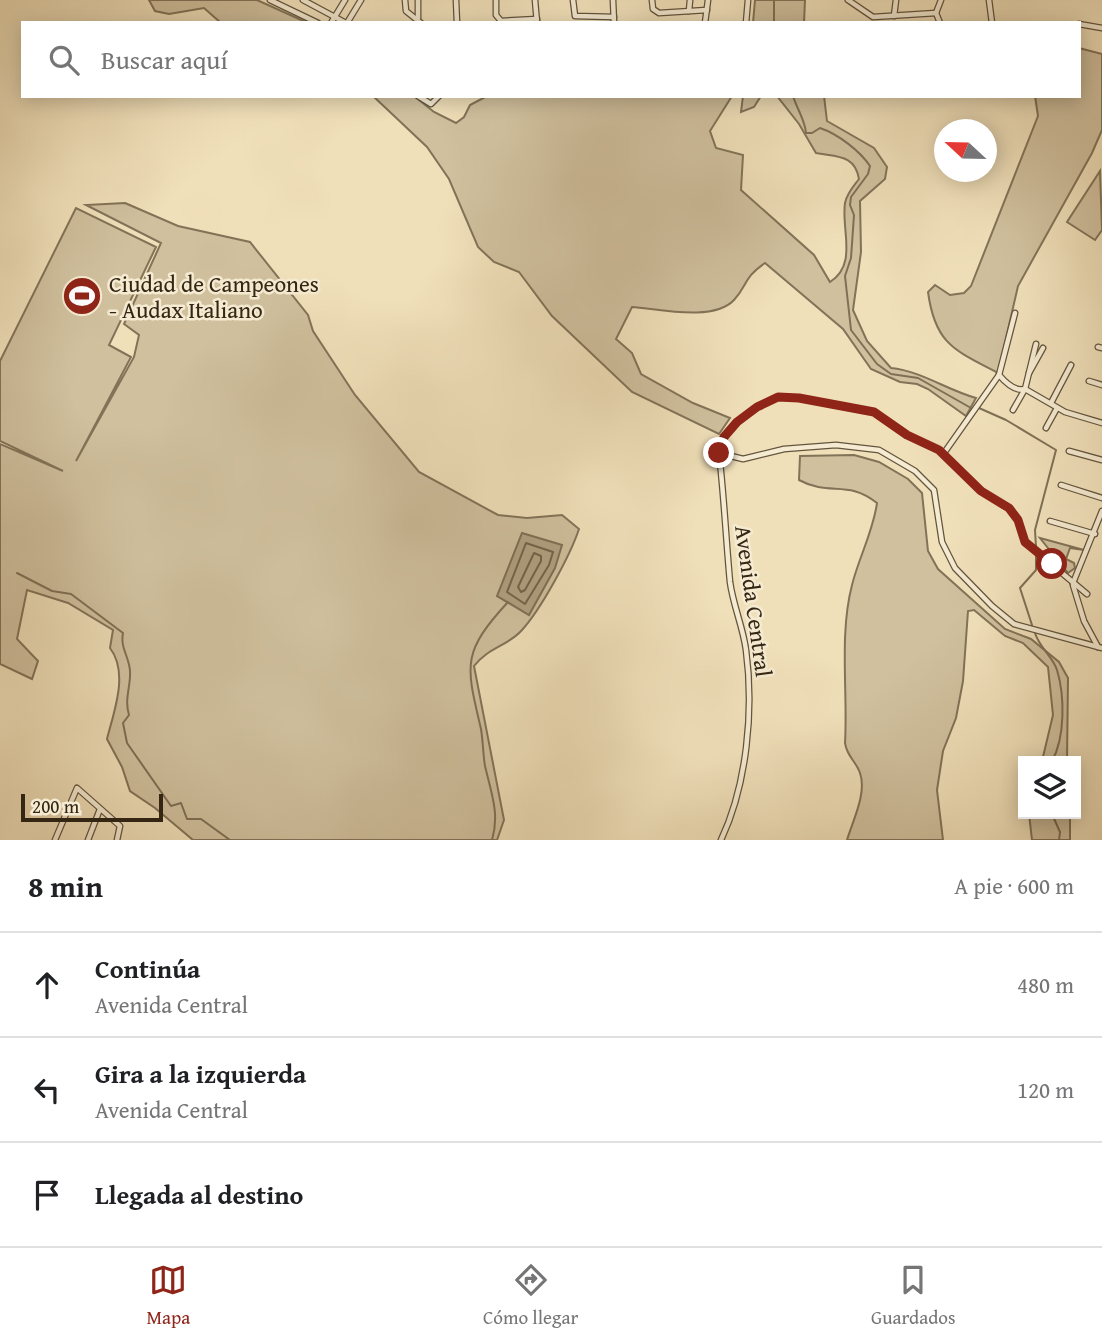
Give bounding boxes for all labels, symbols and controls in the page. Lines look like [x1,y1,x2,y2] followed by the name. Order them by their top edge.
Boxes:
[21,21,1081,98] search box
[101,40,228,79] text: Buscar aquí
[45,41,83,79] icon: search
[934,119,997,182] north arrow
[109,267,319,326] place label: Ciudad de Campeones - Audax Italiano
[61,275,103,317] sports icon: Ciudad de Campeones - Audax Italiano
[703,437,734,468] route end
[727,523,781,679] street label: Avenida Central
[1036,548,1067,579] route start
[1018,756,1081,819] map controls
[1018,756,1081,819] button: layers
[21,791,163,823] scale bar
[32,792,79,820] text: 200 m
[28,864,103,908] text: 8 min
[954,869,1074,902] text: A pie · 600 m
[95,949,200,988] text: Continúa
[28,966,66,1004] icon: ahead
[1017,968,1074,1001] text: 480 m
[95,988,248,1021] text: Avenida Central
[95,1054,306,1093] text: Gira a la izquierda
[28,1071,66,1109] icon: left
[1017,1073,1074,1106] text: 120 m
[95,1093,248,1126] text: Avenida Central
[95,1175,303,1214] text: Llegada al destino
[28,1176,66,1214] icon: arrive
[146,1261,190,1331] tab: Mapa
[483,1261,578,1331] tab: Cómo llegar
[871,1261,956,1331] tab: Guardados

